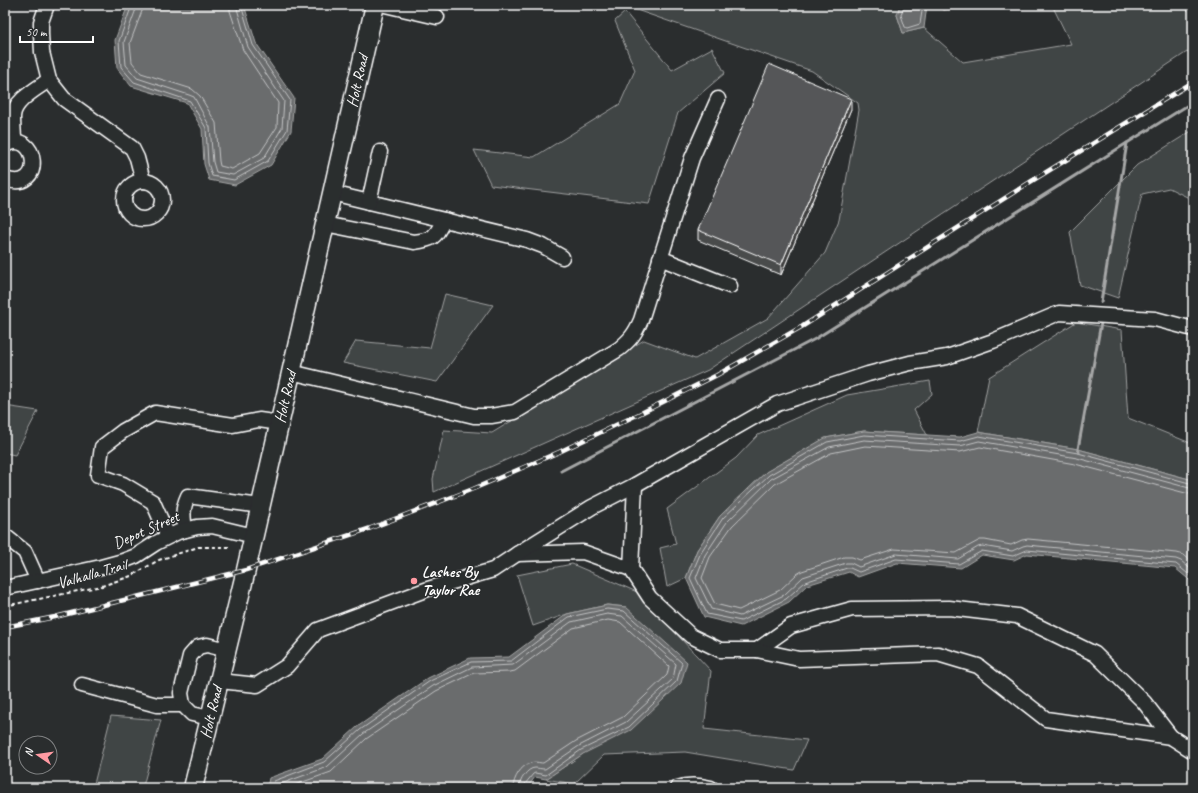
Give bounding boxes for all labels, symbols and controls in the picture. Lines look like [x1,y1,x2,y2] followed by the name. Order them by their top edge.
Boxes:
[20,18,93,44] scale bar
[26,24,48,40] text: 50 m
[342,50,374,109] street label: Holt Road
[270,366,302,425] street label: Holt Road
[110,506,184,553] street label: Depot Street
[55,554,132,593] street label: Valhalla Trail
[422,562,481,600] place label: Lashes By Taylor Rae
[409,576,419,586] marker: Lashes By Taylor Rae
[195,681,228,740] street label: Holt Road
[18,735,58,775] north arrow
[21,746,36,758] text: N

